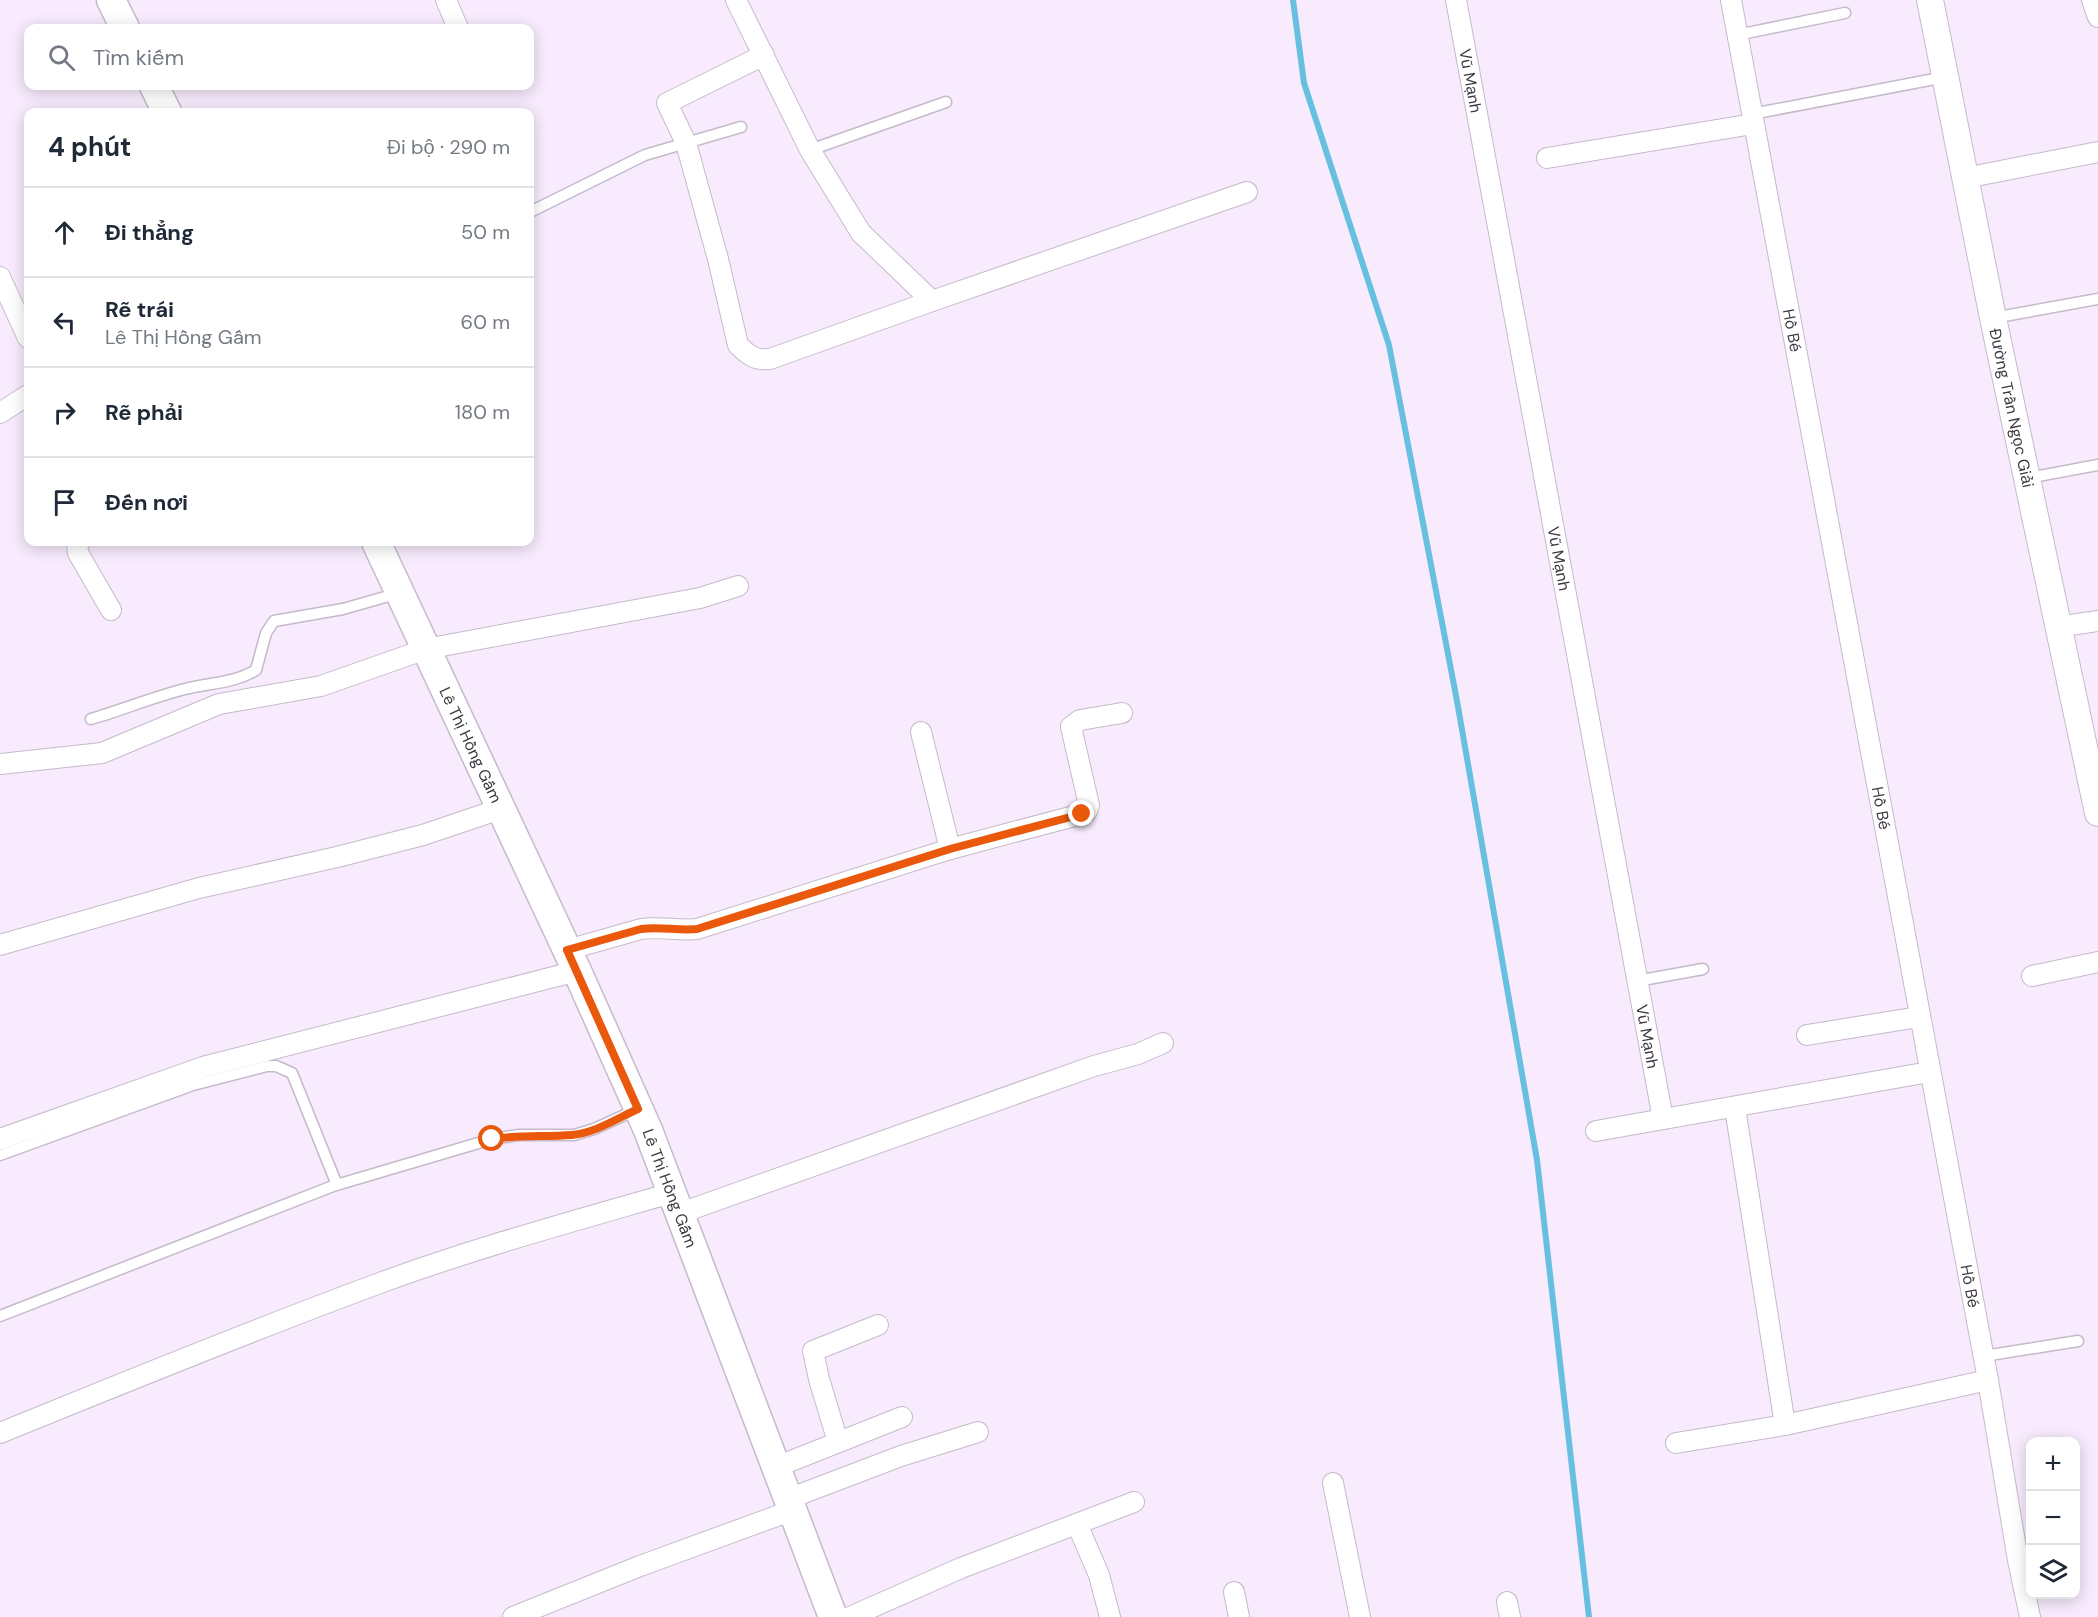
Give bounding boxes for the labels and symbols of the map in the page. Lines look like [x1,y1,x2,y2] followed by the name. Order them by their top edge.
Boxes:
[1455,47,1487,114] street label: Vũ Mạnh
[1778,307,1807,354] street label: Hồ Bé
[1985,326,2039,489] street label: Đường Trần Ngọc Giải
[1543,525,1576,592] street label: Vũ Mạnh
[435,684,507,806] street label: Lê Thị Hồng Gấm
[1867,785,1896,831] street label: Hồ Bé
[1068,800,1094,826] route end
[1632,1003,1664,1070] street label: Vũ Mạnh
[478,1125,504,1151] route start
[638,1126,702,1250] street label: Lê Thị Hồng Gấm
[1956,1263,1985,1309] street label: Hồ Bé

